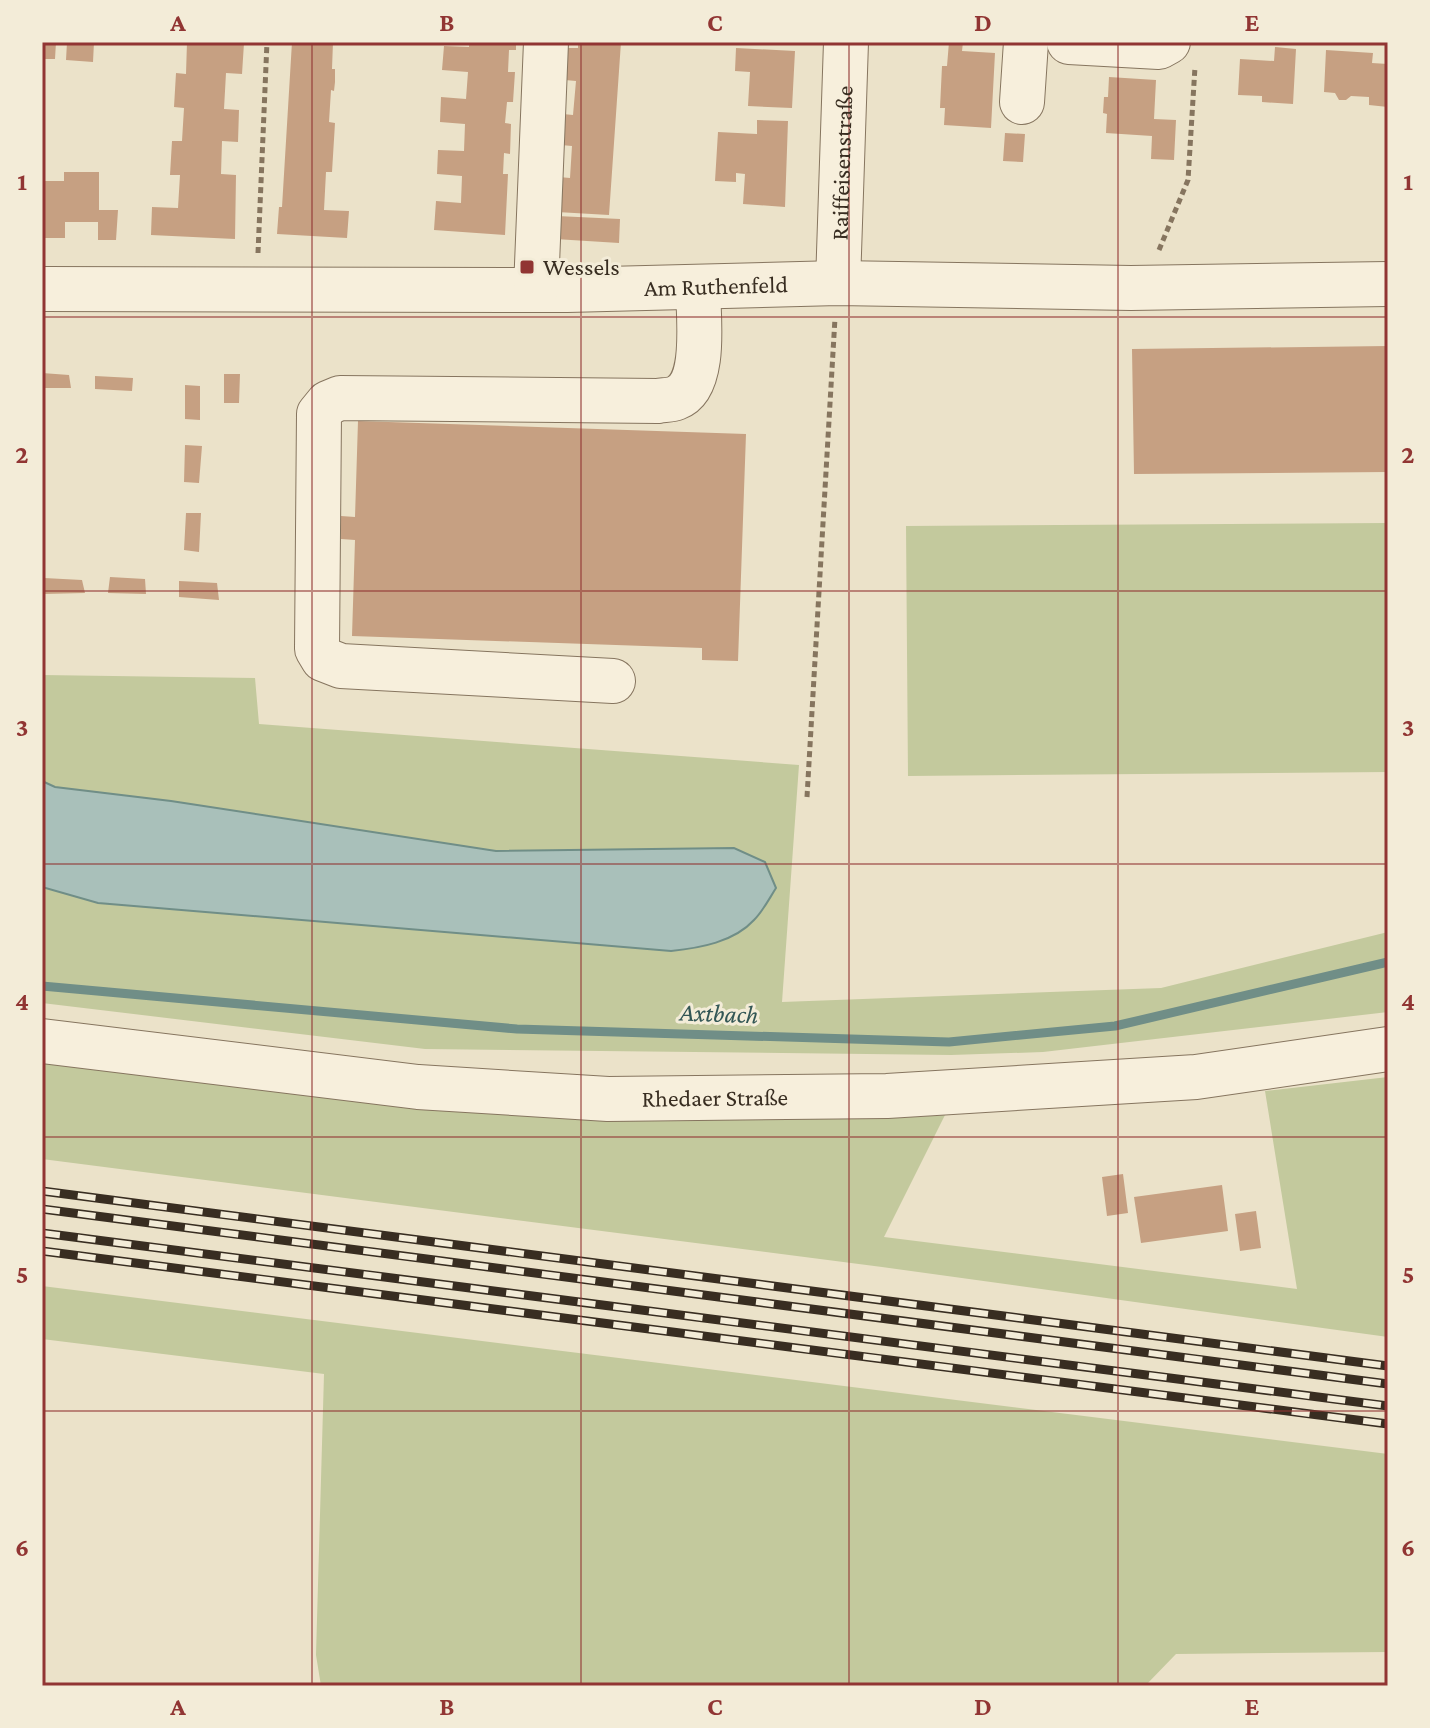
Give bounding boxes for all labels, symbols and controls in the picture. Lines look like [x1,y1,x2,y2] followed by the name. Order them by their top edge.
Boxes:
[169,8,186,37] text: A
[439,8,455,37] text: B
[707,8,723,37] text: C
[974,8,992,37] text: D
[1245,8,1260,37] text: E
[825,85,858,241] street label: Raiffeisenstraße
[17,167,27,196] text: 1
[1403,167,1413,196] text: 1
[543,253,620,280] place label: Wessels
[518,258,536,276] marker: Wessels
[644,270,789,301] street label: Am Ruthenfeld
[15,440,29,469] text: 2
[1401,440,1415,469] text: 2
[16,713,28,742] text: 3
[1402,713,1414,742] text: 3
[15,987,29,1016] text: 4
[1401,987,1415,1016] text: 4
[677,998,759,1029] water label: Axtbach
[642,1083,788,1112] street label: Rhedaer Straße
[16,1260,28,1289] text: 5
[1402,1260,1414,1289] text: 5
[15,1533,29,1562] text: 6
[1401,1533,1415,1562] text: 6
[169,1692,186,1721] text: A
[439,1692,455,1721] text: B
[707,1692,723,1721] text: C
[974,1692,992,1721] text: D
[1245,1692,1260,1721] text: E

